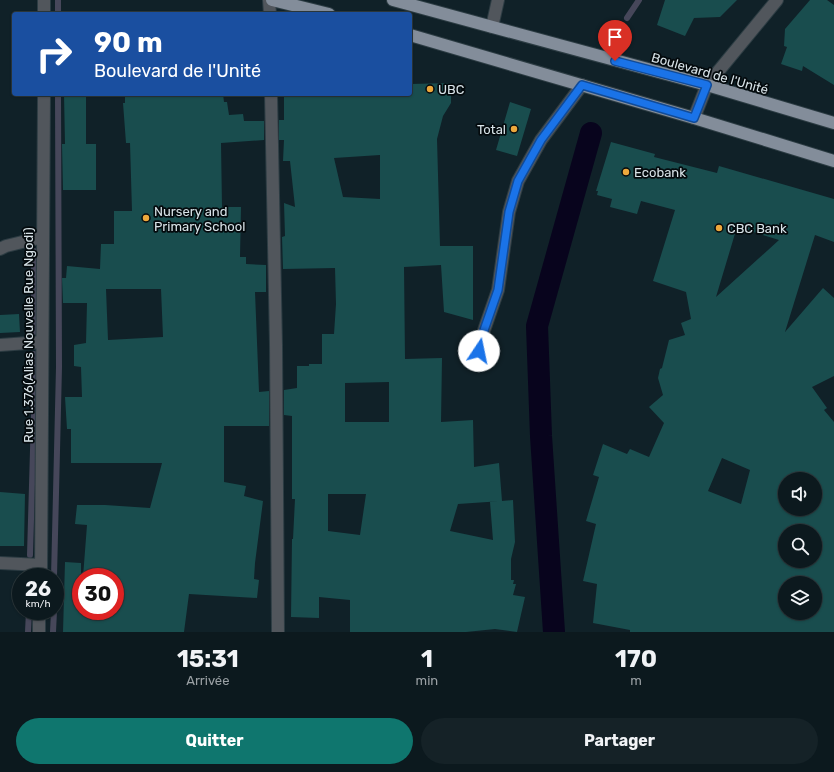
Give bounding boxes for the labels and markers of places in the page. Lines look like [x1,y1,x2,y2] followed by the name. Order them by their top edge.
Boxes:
[598,20,632,61] pin
[438,82,465,97] place label: UBC
[425,84,435,94] marker: UBC
[477,122,506,137] place label: Total
[509,124,519,134] marker: Total
[634,165,686,180] place label: Ecobank
[621,167,631,177] marker: Ecobank
[154,204,245,234] place label: Nursery and Primary School
[141,213,151,223] marker: Nursery and Primary School
[727,221,787,236] place label: CBC Bank
[714,223,724,233] marker: CBC Bank

